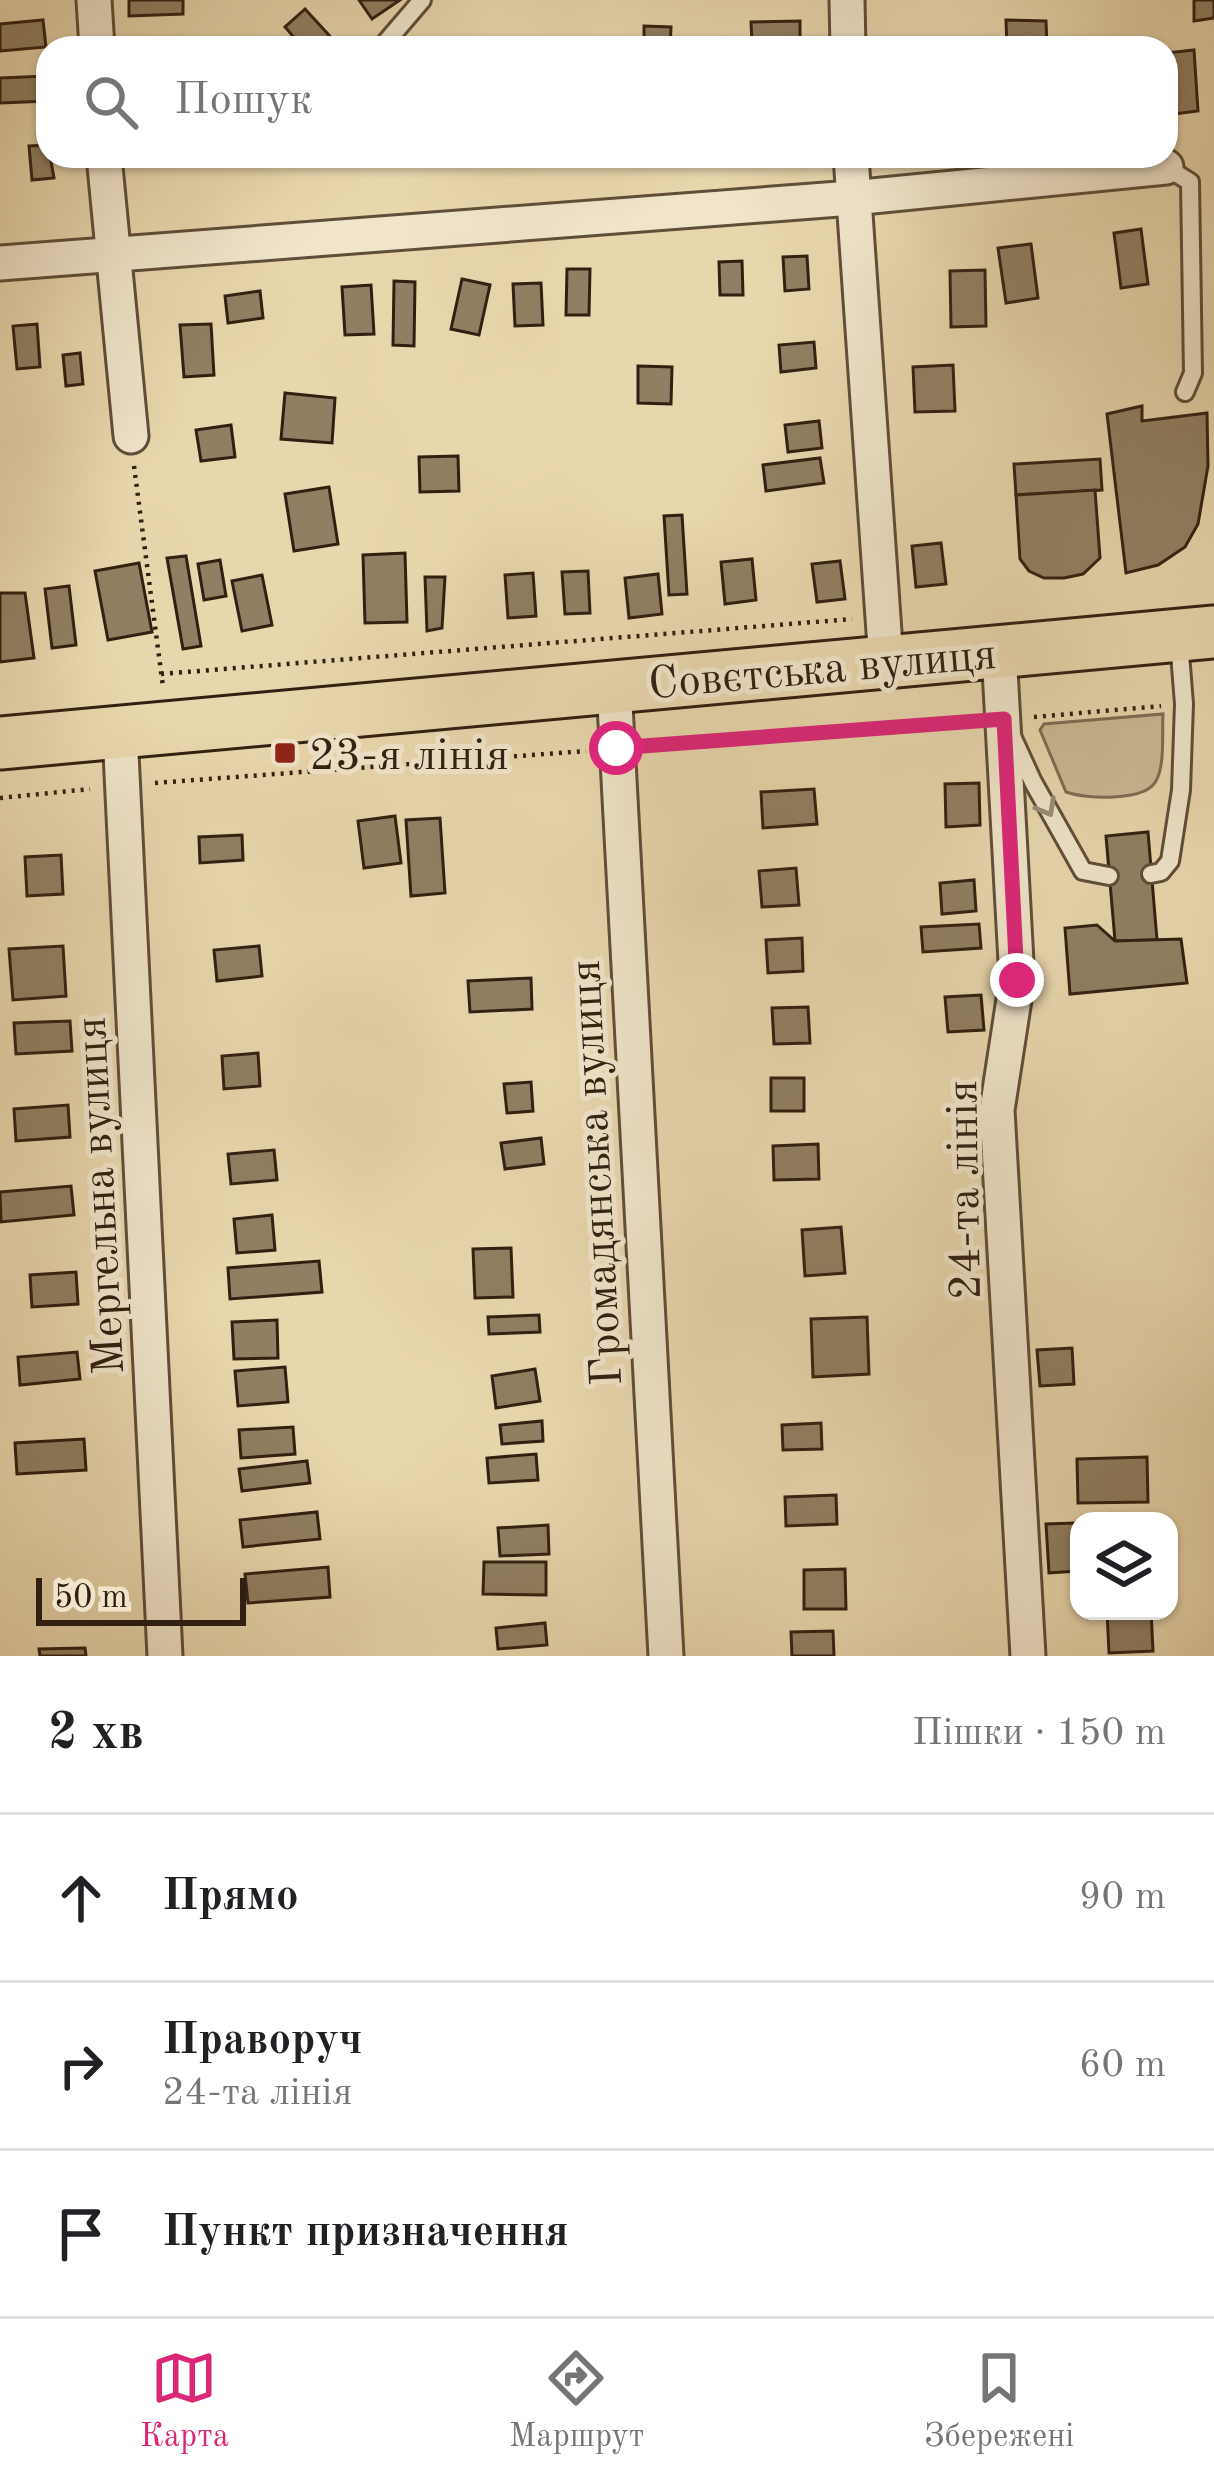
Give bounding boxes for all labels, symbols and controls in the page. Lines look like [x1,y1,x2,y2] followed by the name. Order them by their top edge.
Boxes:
[36,36,1178,168] search box
[78,69,144,135] icon: search
[174,79,313,124] text: Пошук
[647,634,998,709] street label: Совєтська вулиця
[589,721,643,775] route start
[309,735,509,780] place label: 23-я лінія
[272,740,298,766] marker: 23-я лінія
[1033,796,1056,817] one-way arrow
[990,953,1044,1007] route end
[565,959,632,1387] street label: Громадянська вулиця
[71,1016,134,1376] street label: Мергельна вулиця
[942,1080,991,1300] street label: 24-та лінія
[1070,1512,1178,1620] map controls
[1070,1512,1178,1620] button: layers
[36,1572,246,1625] scale bar
[54,1582,128,1615] text: 50 m
[48,1709,144,1760] text: 2 хв
[912,1714,1166,1753] text: Пішки · 150 m
[48,1865,114,1931] icon: ahead
[162,1875,299,1920] text: Прямо
[1079,1878,1166,1917] text: 90 m
[162,2019,363,2064] text: Праворуч
[48,2033,114,2099] icon: right
[1079,2046,1166,2085] text: 60 m
[162,2074,353,2113] text: 24-та лінія
[48,2201,114,2267] icon: arrive
[162,2211,569,2256] text: Пункт призначення
[140,2345,229,2458] tab: Карта
[509,2345,644,2458] tab: Маршрут
[924,2345,1074,2458] tab: Збережені

